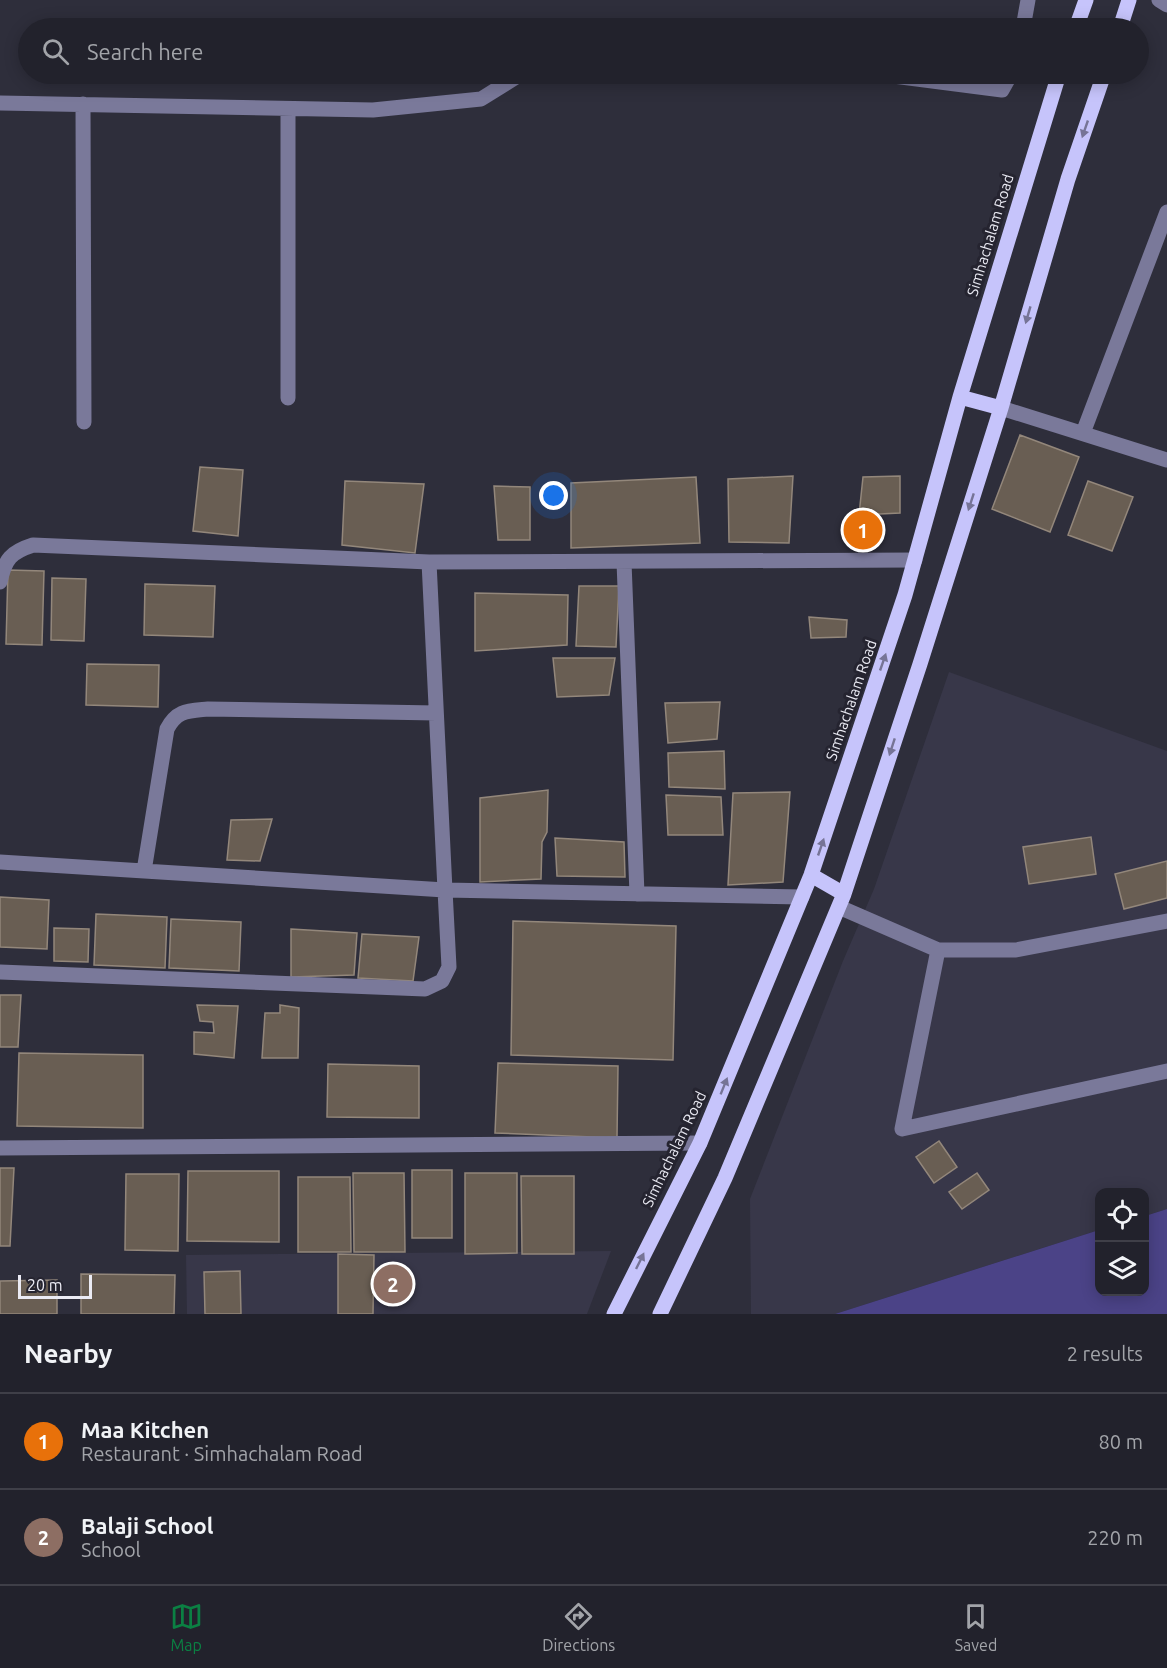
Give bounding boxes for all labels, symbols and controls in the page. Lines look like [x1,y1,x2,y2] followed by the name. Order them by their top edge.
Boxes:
[18,18,1149,84] search box
[39,35,72,68] icon: search
[87,39,203,64] text: Search here
[1080,120,1090,138] one-way arrow
[963,172,1017,298] street label: Simhachalam Road
[1023,306,1032,324] one-way arrow
[539,481,568,510] your location
[966,493,975,511] one-way arrow
[844,508,882,552] pin: 1
[822,637,880,763] street label: Simhachalam Road
[878,653,888,671] one-way arrow
[887,738,897,756] one-way arrow
[816,837,826,855] one-way arrow
[719,1076,729,1094] one-way arrow
[639,1088,709,1210] street label: Simhachalam Road
[1095,1188,1149,1296] map controls
[1095,1188,1149,1242] button: locate
[1095,1242,1149,1296] button: layers
[635,1253,644,1270] one-way arrow
[374,1262,412,1306] pin: 2
[18,1272,92,1300] scale bar
[27,1276,63,1294] text: 20 m
[24,1339,112,1368] text: Nearby
[1067,1342,1143,1365] text: 2 results
[81,1417,209,1442] text: Maa Kitchen
[38,1430,49,1453] text: 1
[1099,1430,1143,1453] text: 80 m
[81,1442,363,1465] text: Restaurant · Simhachalam Road
[81,1513,214,1538] text: Balaji School
[38,1526,49,1549] text: 2
[1087,1526,1143,1549] text: 220 m
[81,1538,141,1561] text: School
[170,1600,203,1654] tab: Map
[542,1600,615,1654] tab: Directions
[955,1600,997,1654] tab: Saved

